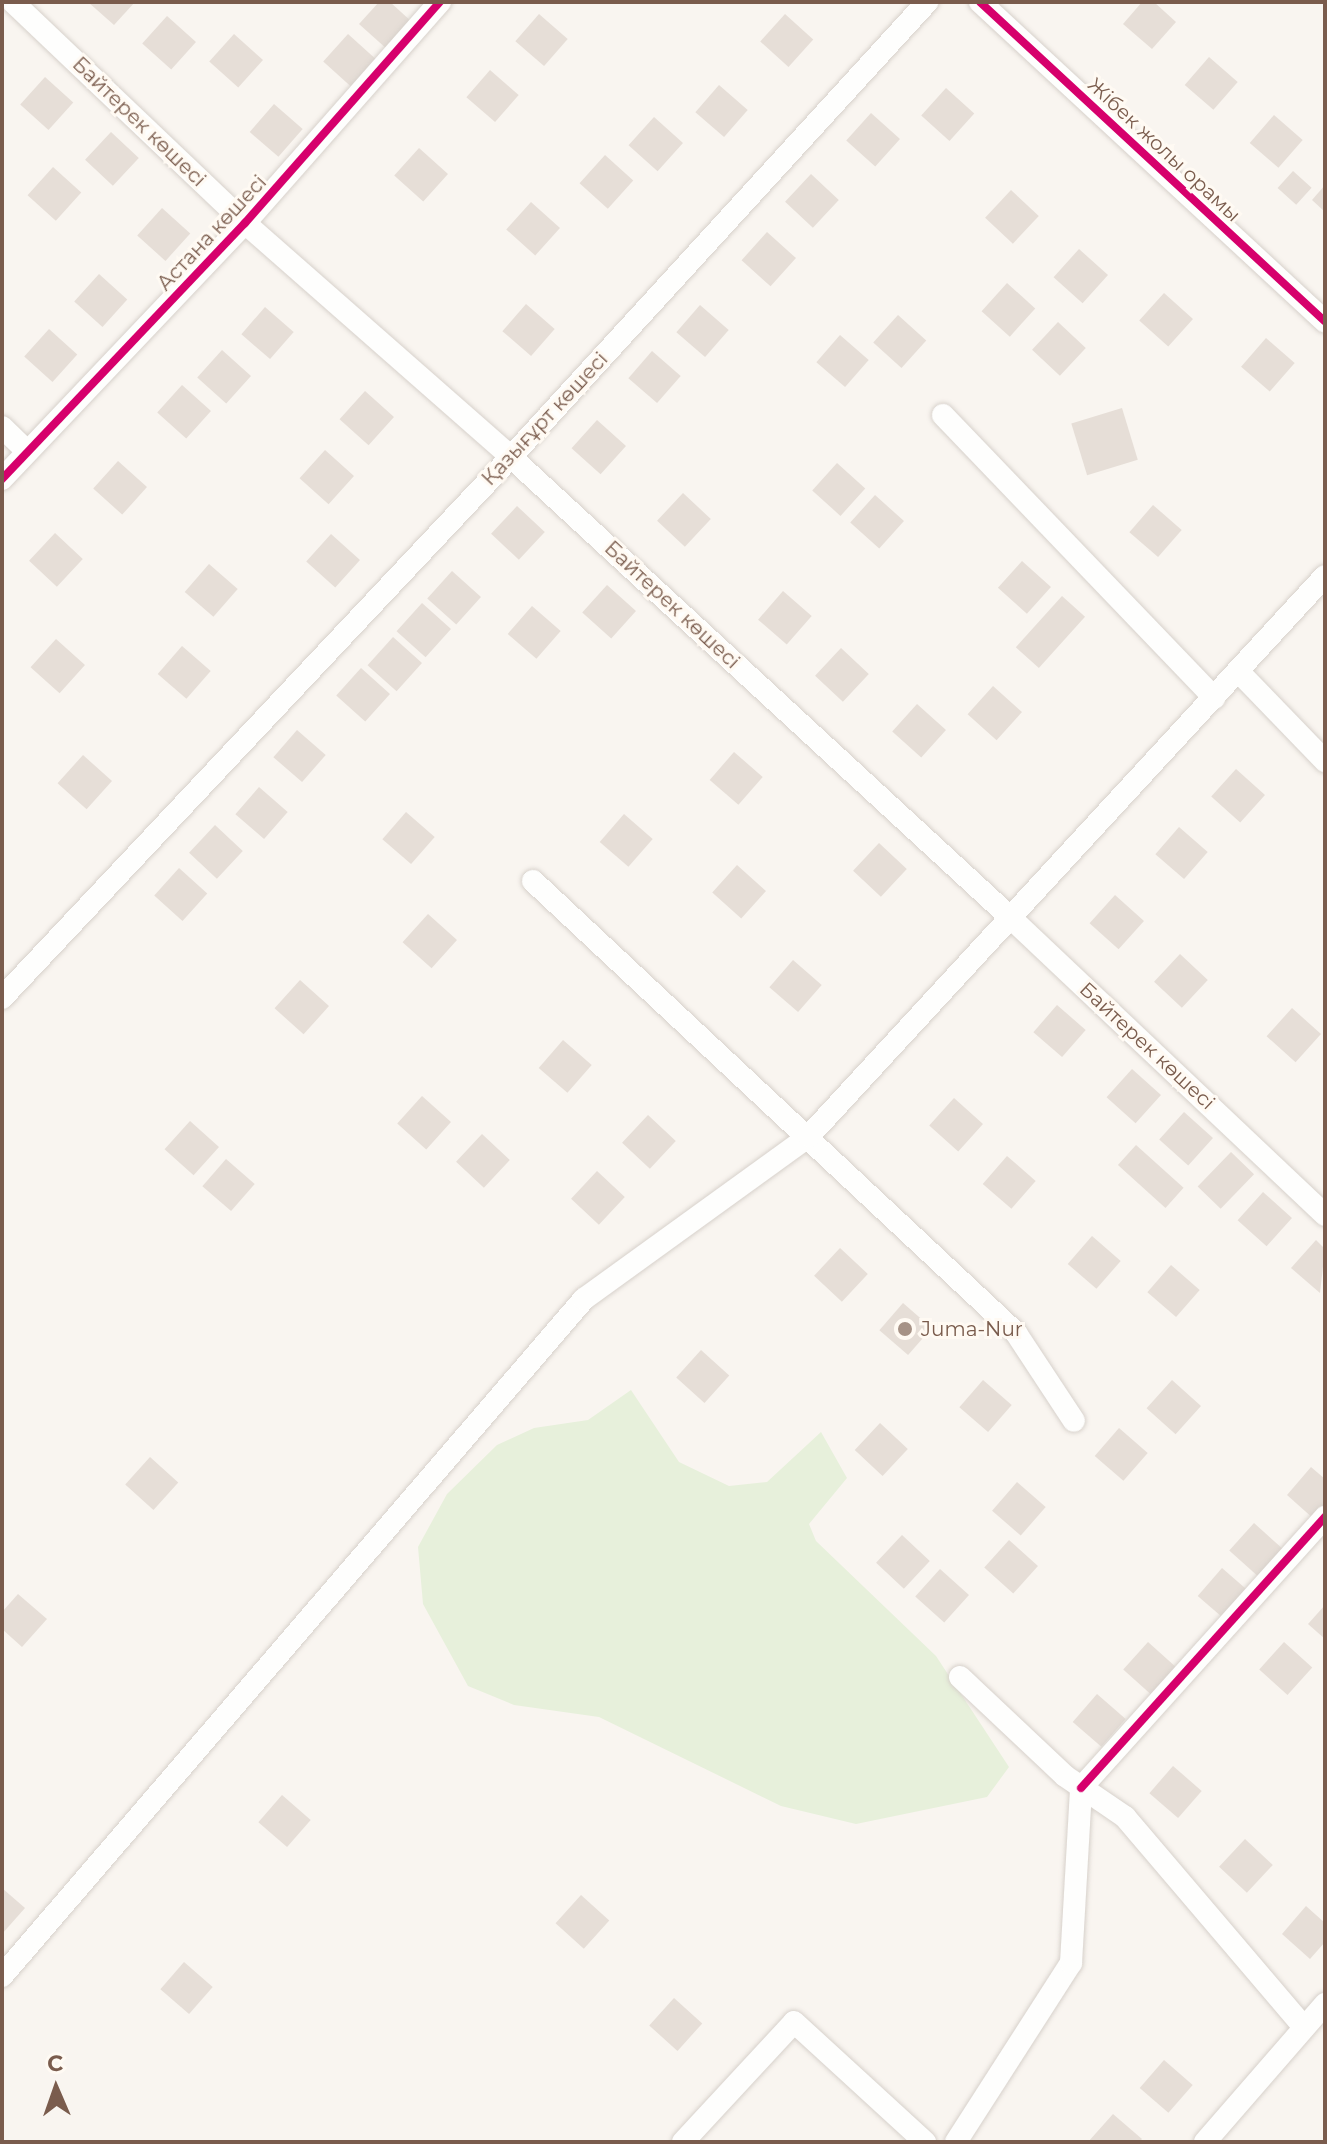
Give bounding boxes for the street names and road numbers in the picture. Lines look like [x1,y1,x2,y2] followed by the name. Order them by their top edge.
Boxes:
[67,52,211,192] street label: Байтерек көшесі
[1083,73,1245,227] street label: Жібек жолы орамы
[152,170,272,296] street label: Астана көшесі
[477,347,613,491] street label: Қазығұрт көшесі
[600,536,744,674] street label: Байтерек көшесі
[1075,977,1219,1115] street label: Байтерек көшесі

